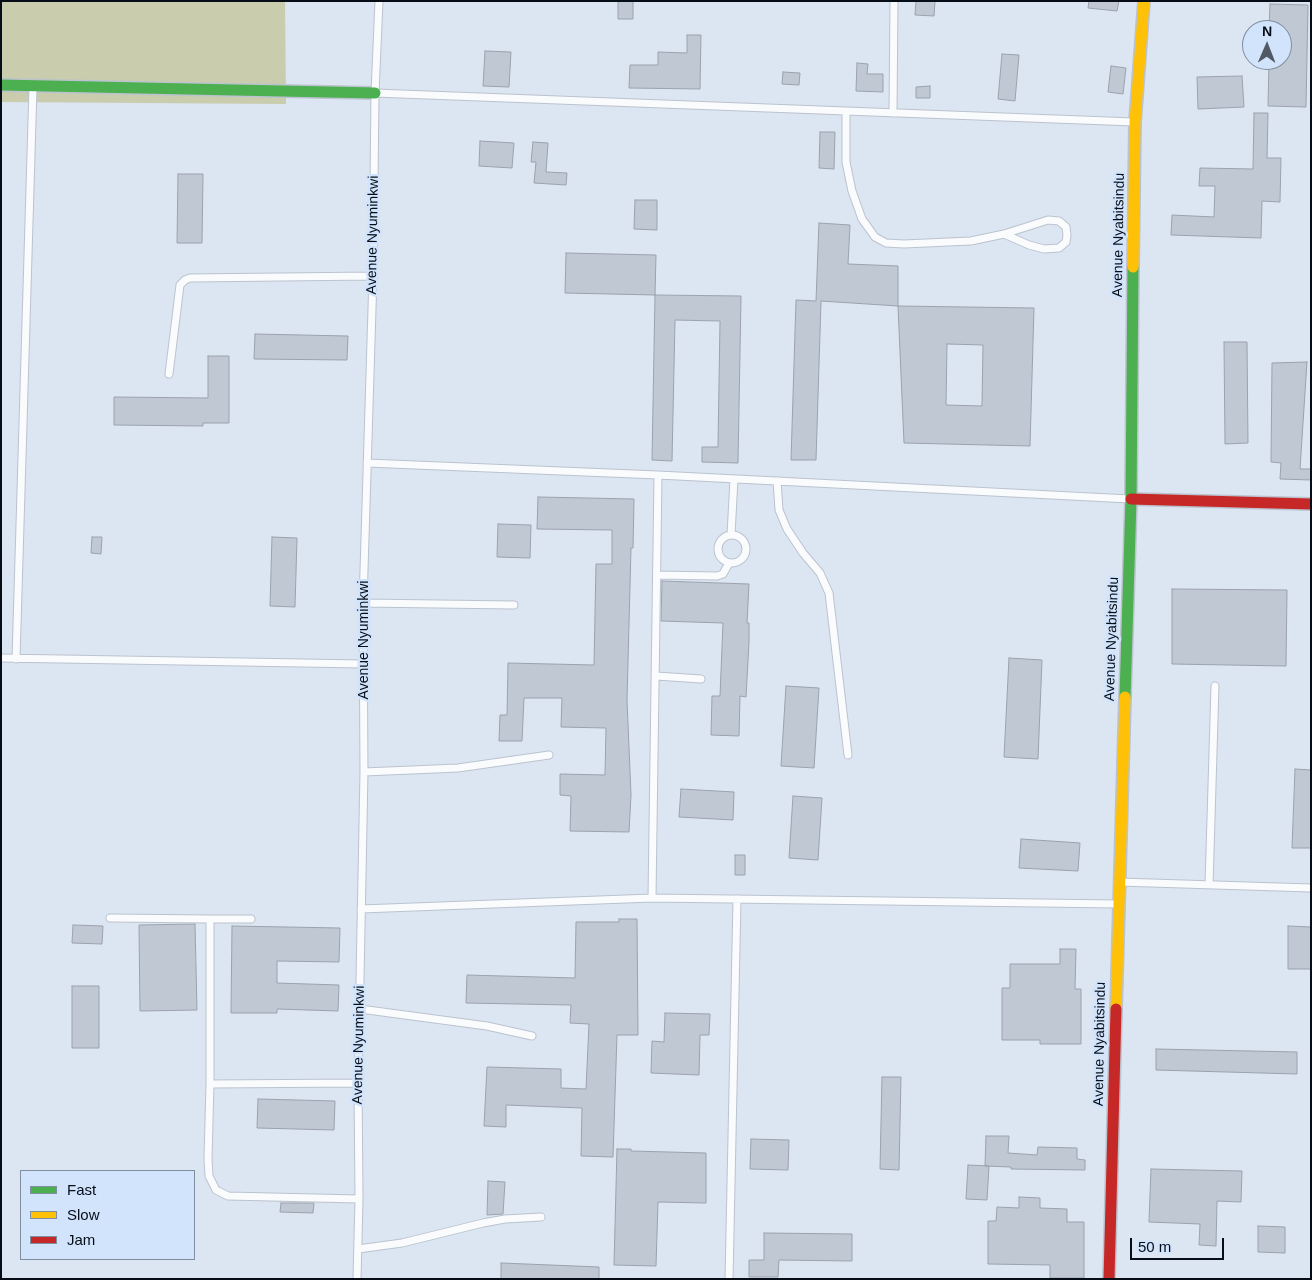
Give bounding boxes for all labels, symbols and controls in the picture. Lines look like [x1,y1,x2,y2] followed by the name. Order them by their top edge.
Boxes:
[1242,20,1292,70] north arrow
[1262,23,1272,39] text: N
[1110,173,1128,297] street label: Avenue Nyabitsindu
[364,175,382,295] street label: Avenue Nyuminkwi
[1101,577,1123,701] street label: Avenue Nyabitsindu
[356,581,372,699] street label: Avenue Nyuminkwi
[1091,982,1109,1106] street label: Avenue Nyabitsindu
[350,985,368,1105] street label: Avenue Nyuminkwi
[20,1170,195,1260] legend
[67,1181,96,1198] text: Fast
[67,1206,100,1223] text: Slow
[1132,1228,1226,1260] scale bar
[67,1231,95,1248] text: Jam
[1138,1238,1171,1255] text: 50 m

